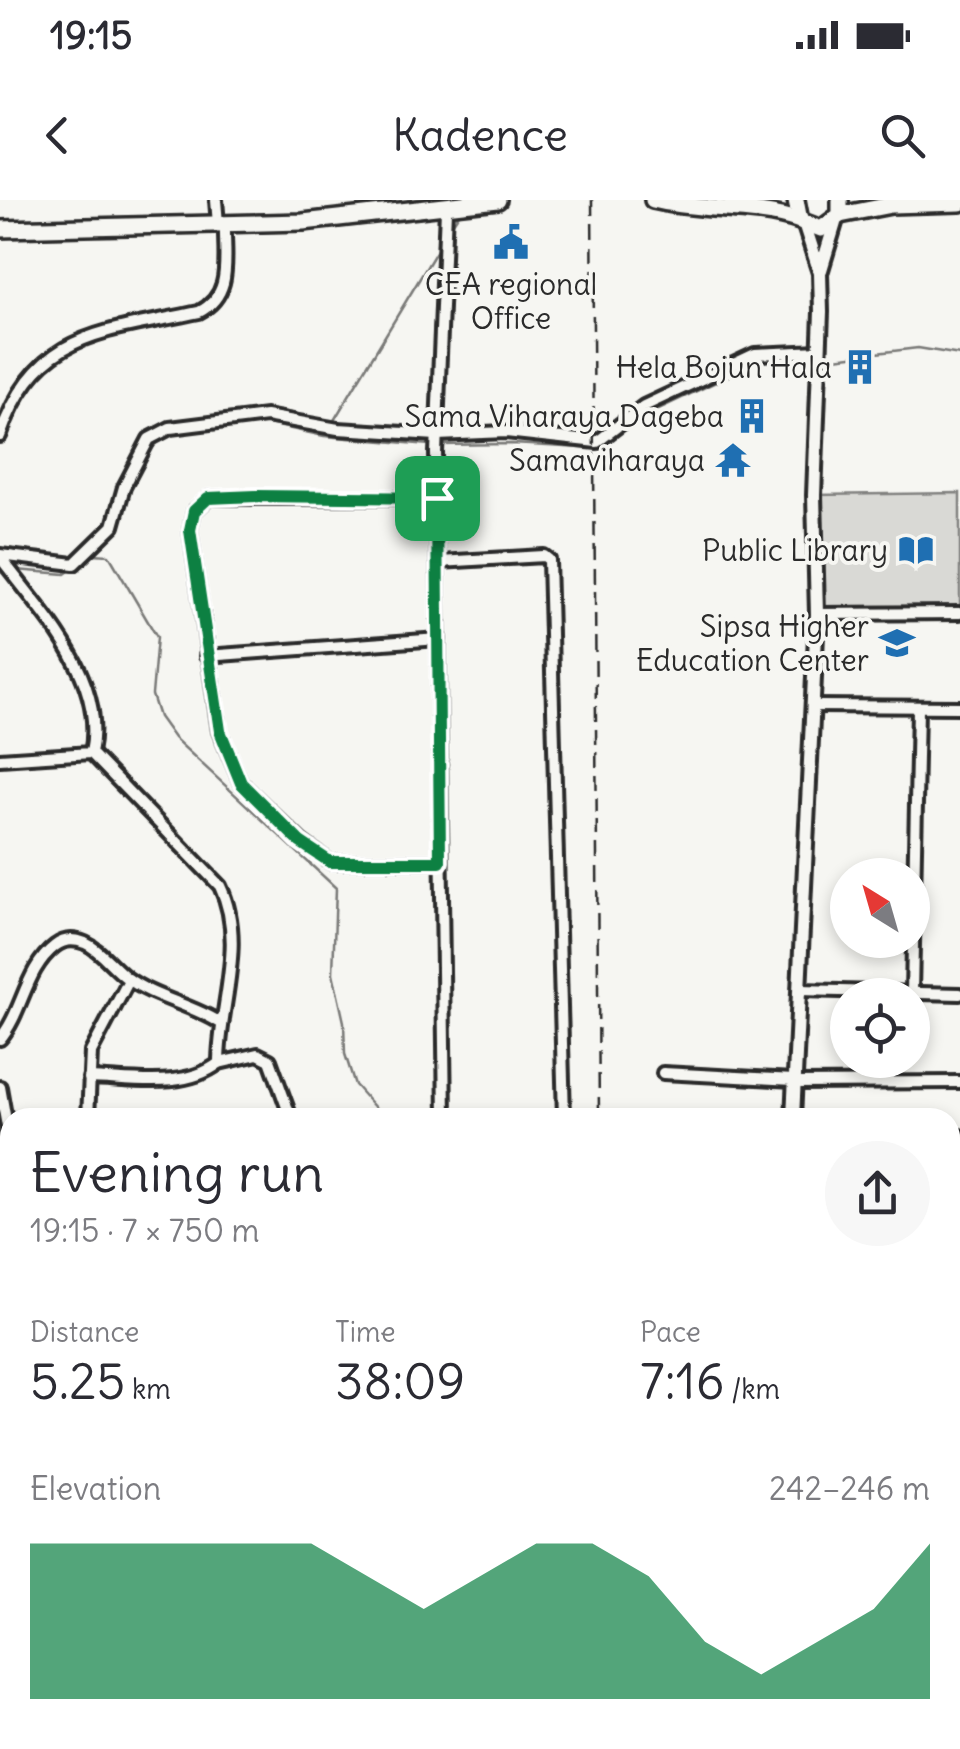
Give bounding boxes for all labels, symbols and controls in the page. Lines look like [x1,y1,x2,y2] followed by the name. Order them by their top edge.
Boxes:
[50,12,132,59] text: 19:15
[392,107,568,163] text: Kadence
[30,108,85,163] icon: back
[875,108,930,163] icon: search
[492,223,530,261] public building icon: CEA regional Office
[425,265,597,337] place label: CEA regional Office
[616,348,832,386] place label: Hela Bojun Hala
[841,348,879,386] building icon: Hela Bojun Hala
[405,397,724,435] place label: Sama Viharaya Dageba
[733,397,771,435] building icon: Sama Viharaya Dageba
[509,441,705,479] place label: Samaviharaya
[714,441,752,479] temple icon: Samaviharaya
[395,456,480,541] pin
[410,471,465,526] icon: arrive
[702,531,888,569] place label: Public Library
[897,531,935,569] library icon: Public Library
[636,607,869,679] place label: Sipsa Higher Education Center
[878,624,916,662] school or university icon: Sipsa Higher Education Center
[830,858,930,958] north arrow
[830,858,930,1078] map controls
[830,978,930,1078] button: locate
[30,1138,324,1207] text: Evening run
[825,1141,930,1246] button: share
[30,1210,260,1251] text: 19:15 · 7 × 750 m
[30,1314,139,1350] text: Distance
[335,1314,396,1350] text: Time
[640,1314,701,1350] text: Pace
[30,1350,125,1413] text: 5.25
[335,1350,465,1413] text: 38:09
[640,1350,725,1413] text: 7:16
[125,1371,171,1407] text: km
[725,1371,780,1407] text: /km
[30,1468,161,1509] text: Elevation
[769,1468,930,1509] text: 242–246 m

